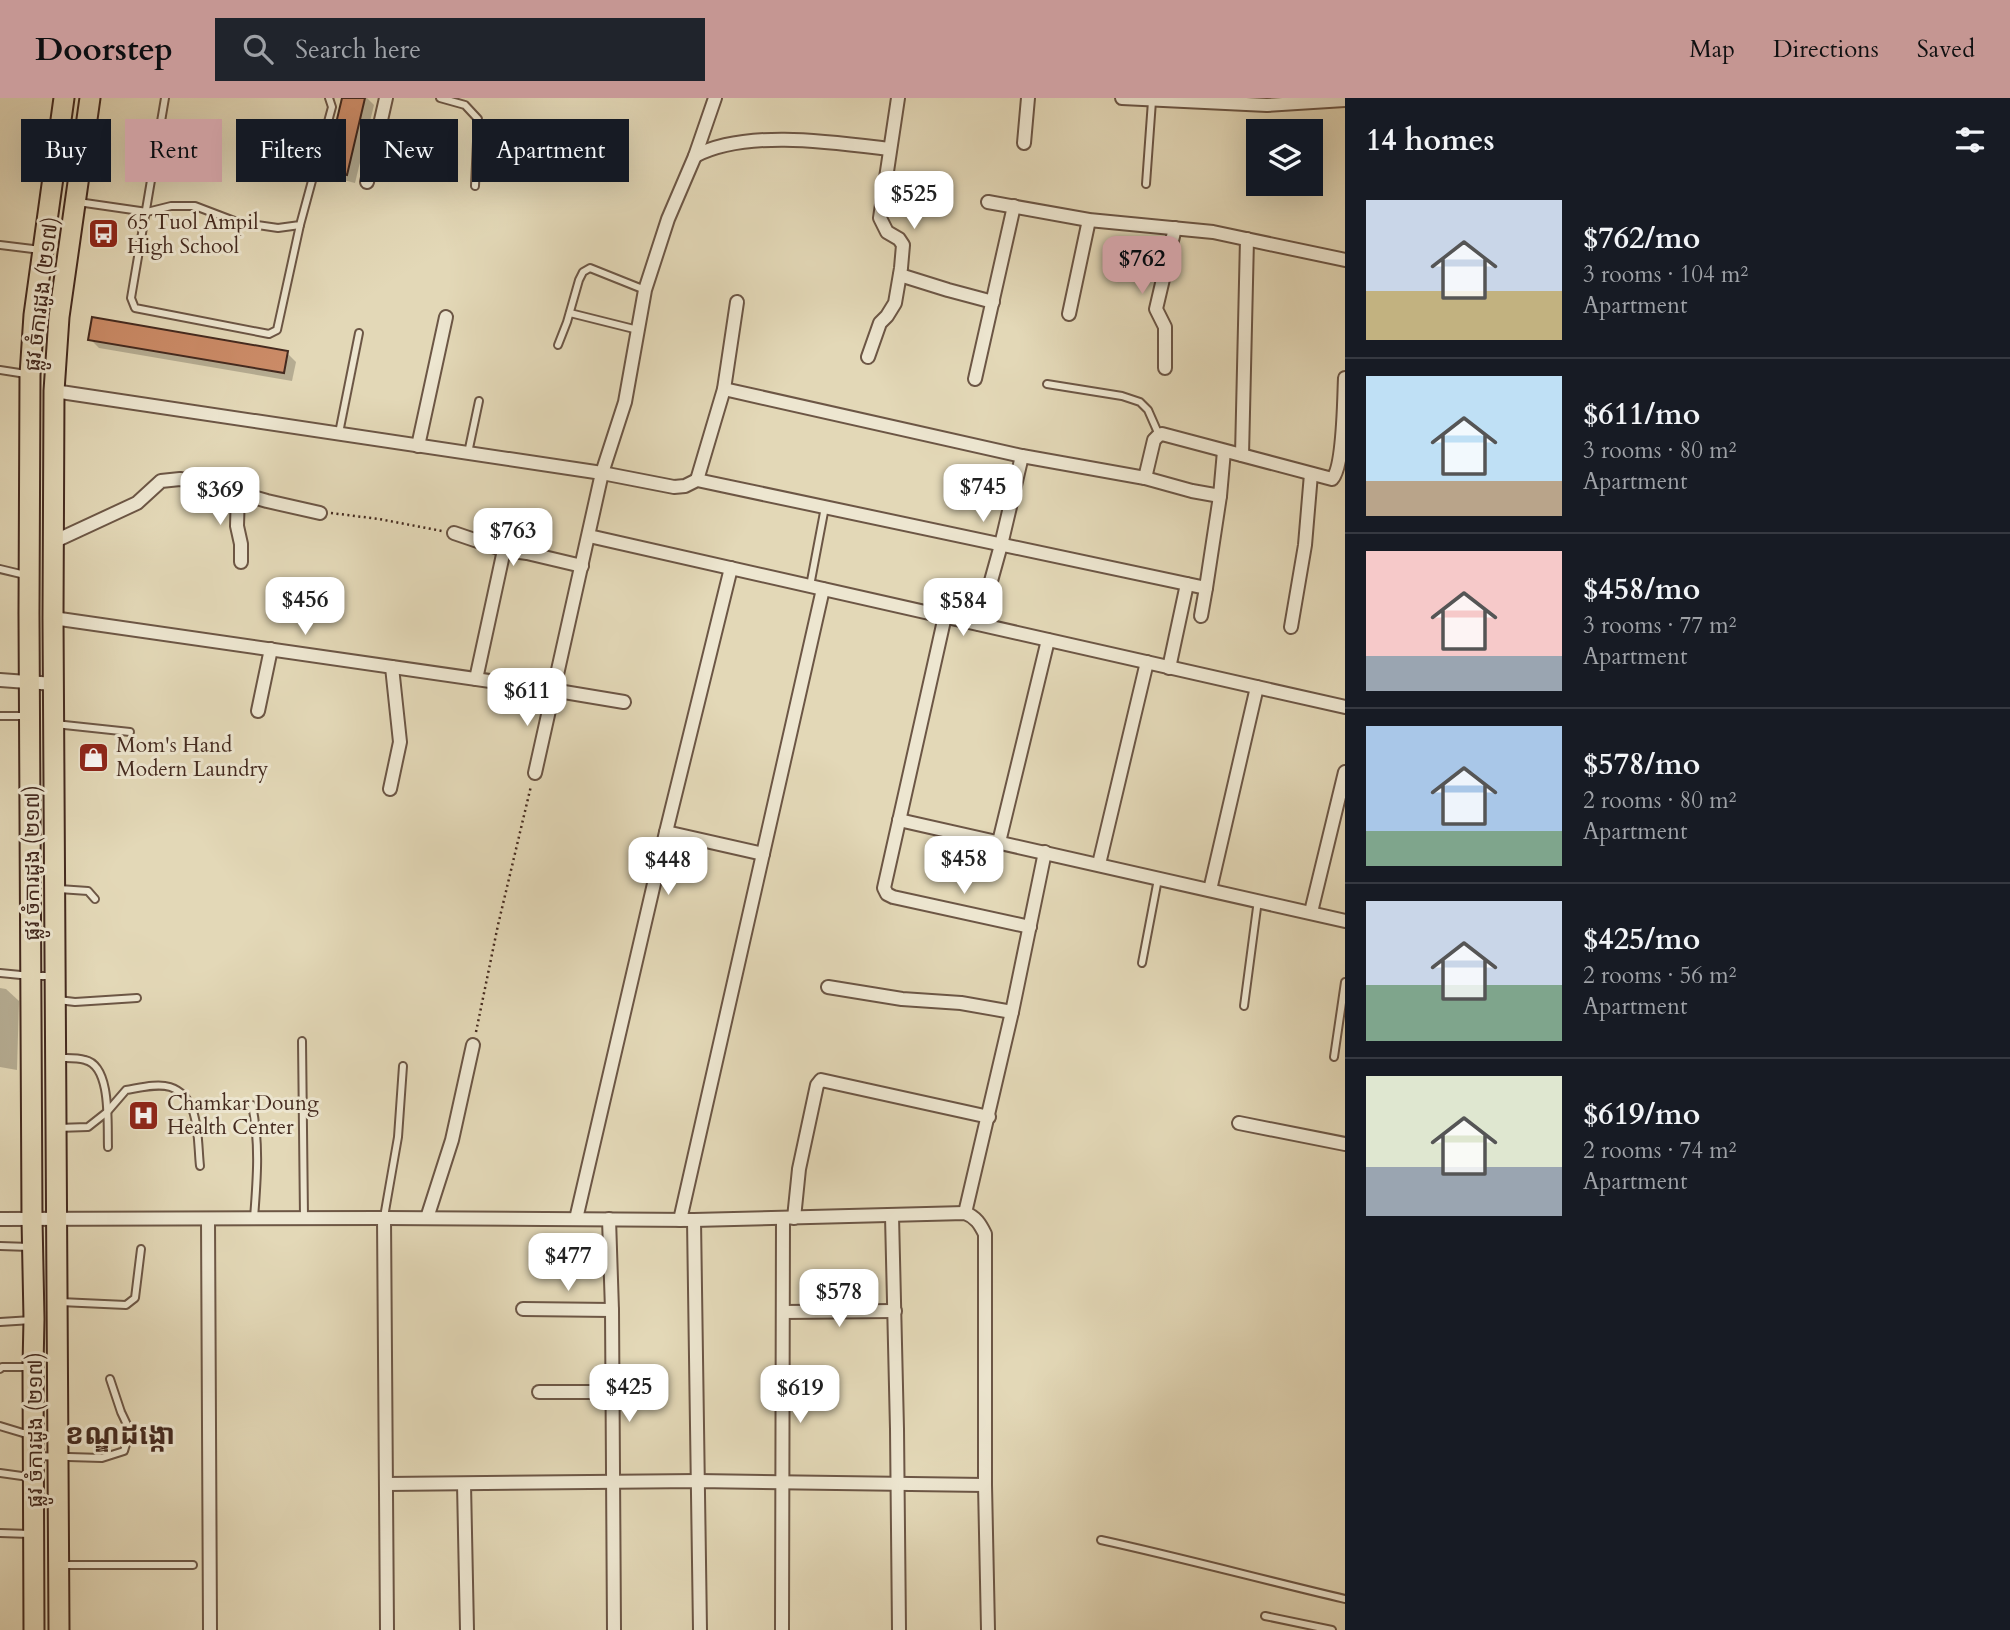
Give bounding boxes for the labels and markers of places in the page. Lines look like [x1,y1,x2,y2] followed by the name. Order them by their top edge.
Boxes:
[873,172,955,231] pin: $525
[127,208,259,261] place label: 65 Tuol Ampil High School
[87,217,121,251] bus stop icon: 65 Tuol Ampil High School
[1101,236,1183,296] pin: $762
[942,464,1024,524] pin: $745
[179,468,261,527] pin: $369
[472,508,554,568] pin: $763
[264,578,346,637] pin: $456
[922,578,1004,638] pin: $584
[486,668,568,728] pin: $611
[116,731,268,784] place label: Mom's Hand Modern Laundry
[76,740,110,774] shop icon: Mom's Hand Modern Laundry
[923,836,1005,896] pin: $458
[627,838,709,897] pin: $448
[167,1089,319,1142] place label: Chamkar Doung Health Center
[127,1098,161,1132] hospital icon: Chamkar Doung Health Center
[527,1234,609,1293] pin: $477
[798,1270,880,1329] pin: $578
[588,1364,670,1424] pin: $425
[759,1366,841,1425] pin: $619

